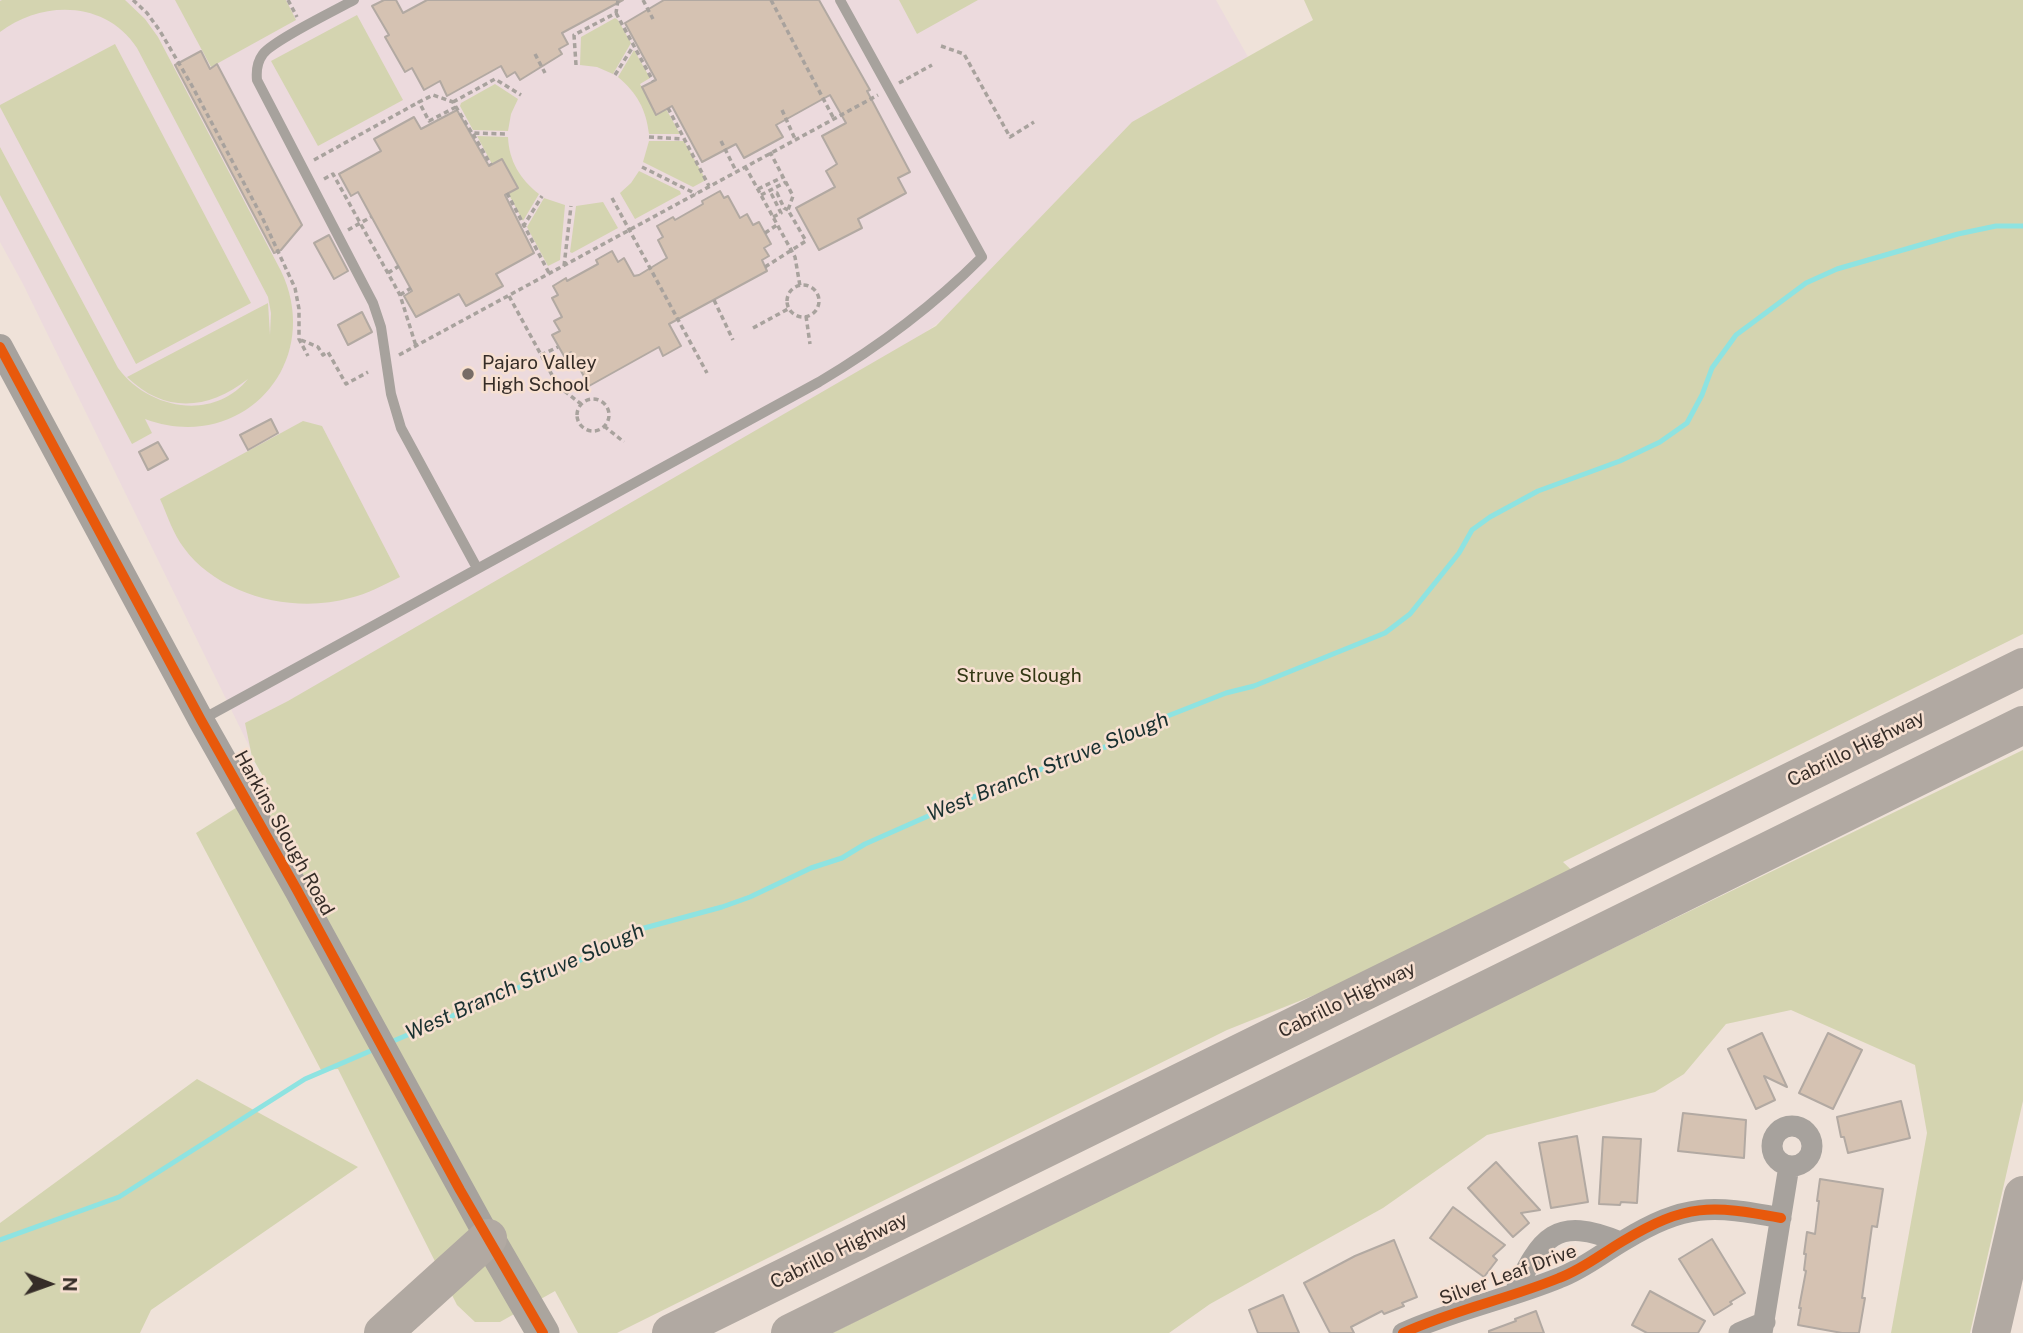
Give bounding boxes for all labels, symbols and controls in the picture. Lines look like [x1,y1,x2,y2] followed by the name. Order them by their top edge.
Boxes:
[482,352,597,396] place label: Pajaro Valley High School
[460,366,476,382] marker: Pajaro Valley High School
[956,665,1082,687] park label: Struve Slough
[1784,706,1928,792] street label: Cabrillo Highway
[923,707,1173,827] water label: West Branch Struve Slough
[229,747,339,919] street label: Harkins Slough Road
[402,918,648,1046] water label: West Branch Struve Slough
[1275,957,1419,1043] street label: Cabrillo Highway
[767,1208,911,1294] street label: Cabrillo Highway
[1436,1240,1580,1310] street label: Silver Leaf Drive
[14,1249,84,1319] north arrow
[59,1277,81,1292] text: N

